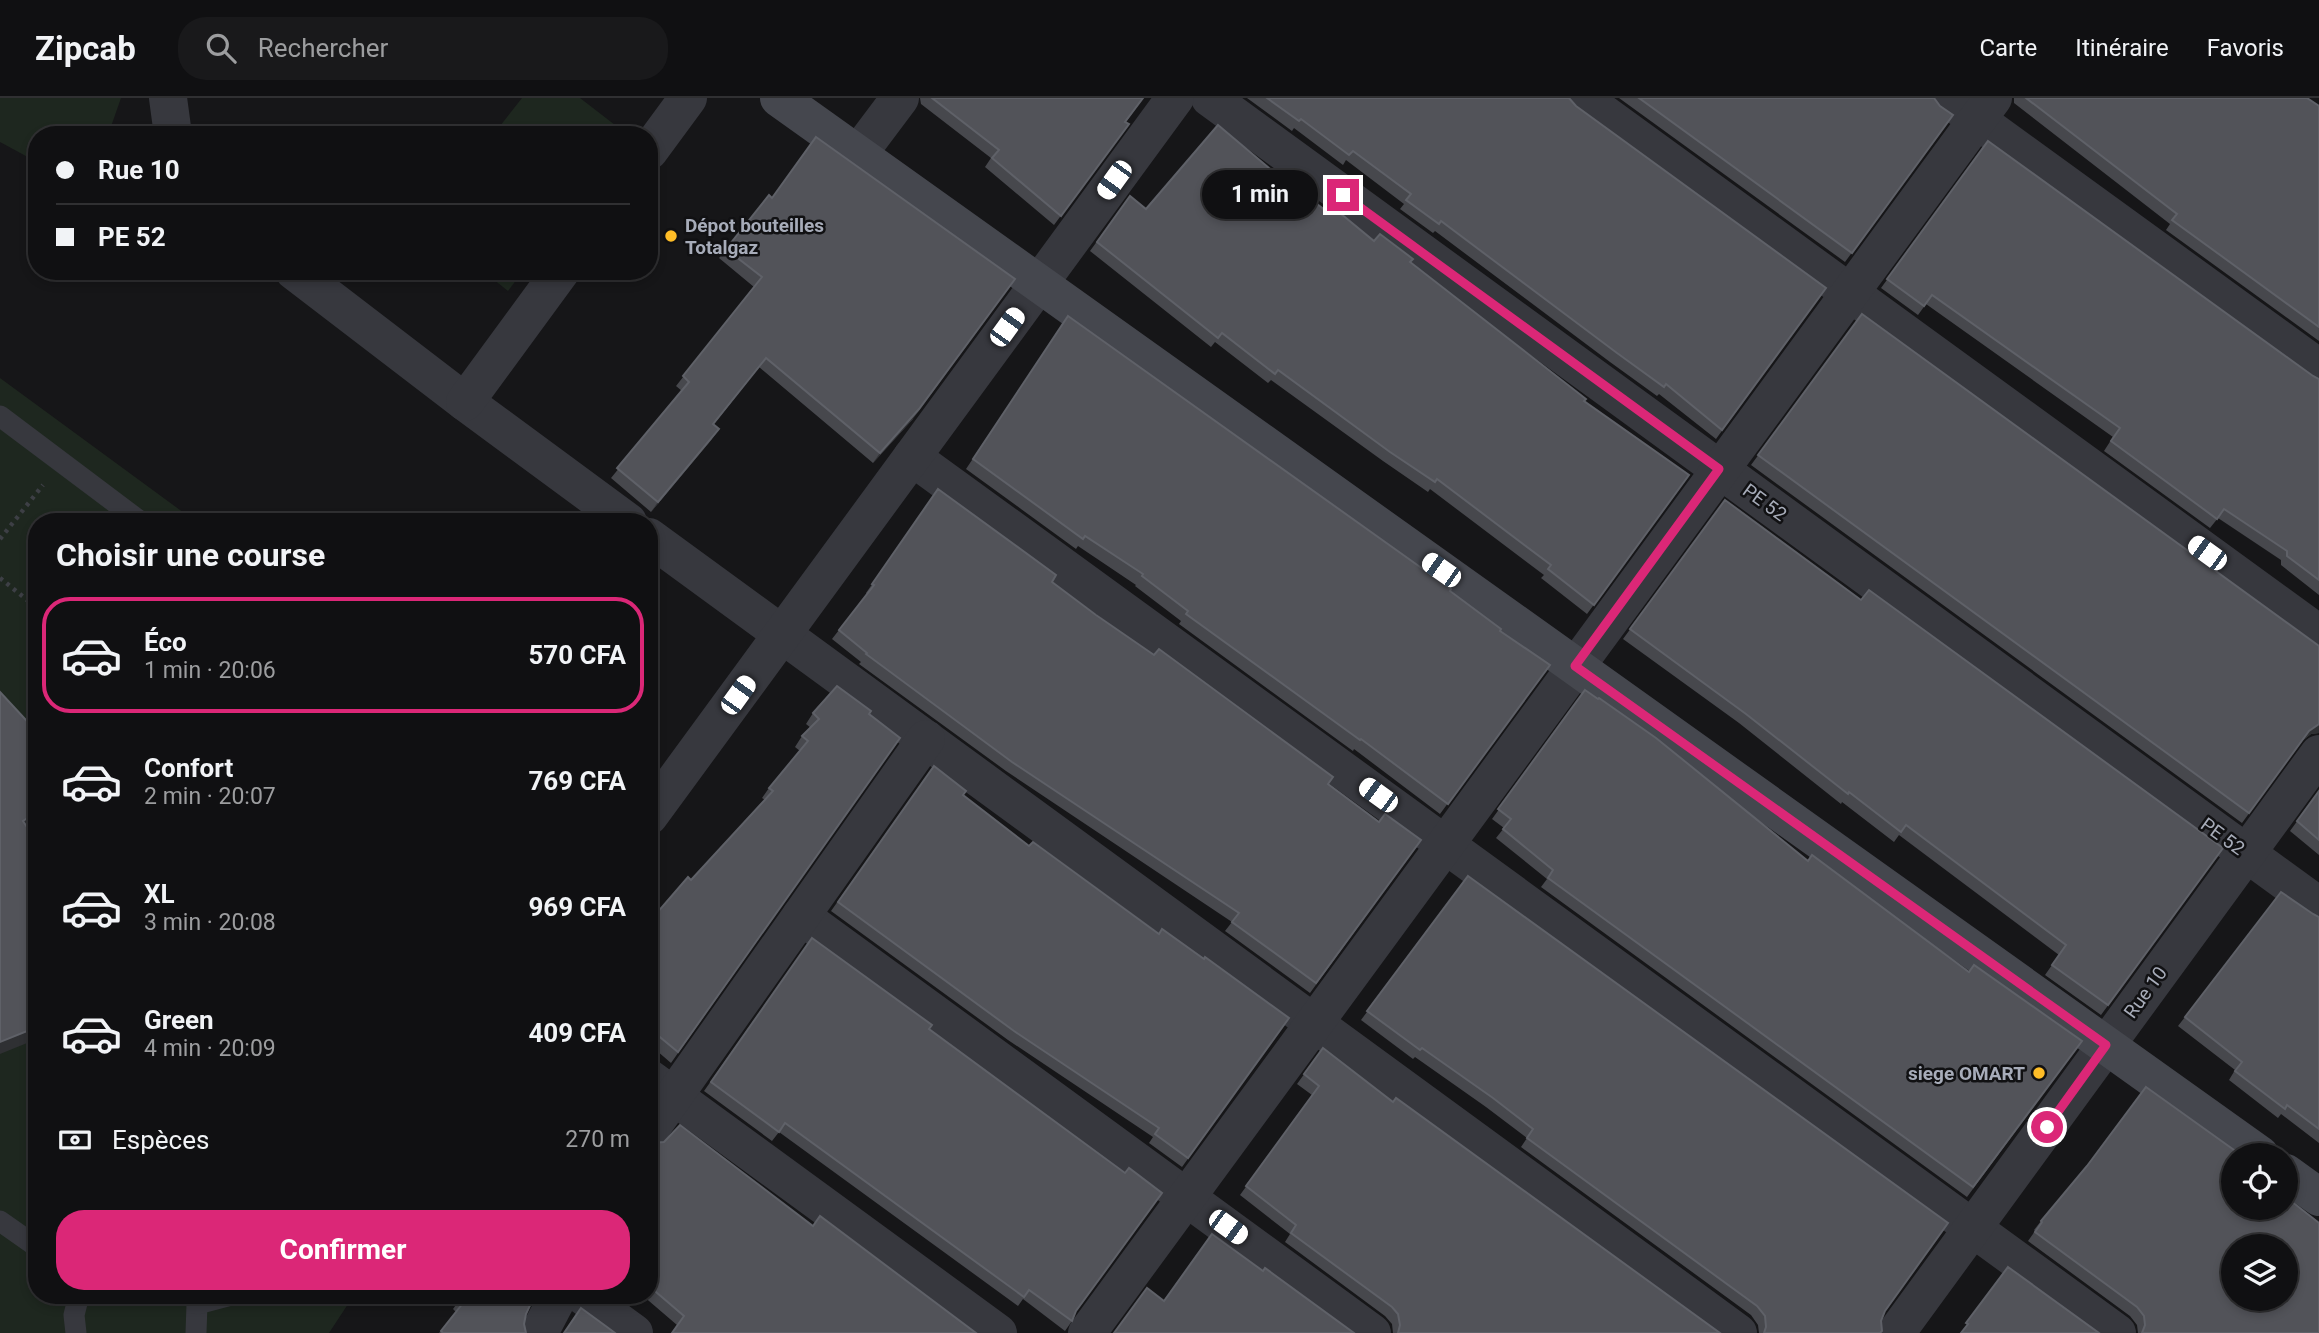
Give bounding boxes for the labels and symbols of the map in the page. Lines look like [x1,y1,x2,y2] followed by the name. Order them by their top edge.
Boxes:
[1094,157,1135,203] car
[1203,170,1318,220] callout: 1 min
[1327,179,1359,211] route end
[685,214,824,259] place label: Dépot bouteilles Totalgaz
[663,228,679,244] marker: Dépot bouteilles Totalgaz
[987,304,1028,350] car
[1738,479,1791,526] street label: PE 52
[2184,532,2231,574] car
[1418,549,1465,591] car
[718,672,759,718] car
[1355,774,1402,816] car
[2196,813,2249,860] street label: PE 52
[2119,962,2172,1023] street label: Rue 10
[1908,1062,2025,1085] place label: siege OMART
[2031,1065,2047,1081] marker: siege OMART
[2031,1111,2063,1143] route start
[1205,1206,1252,1248] car

